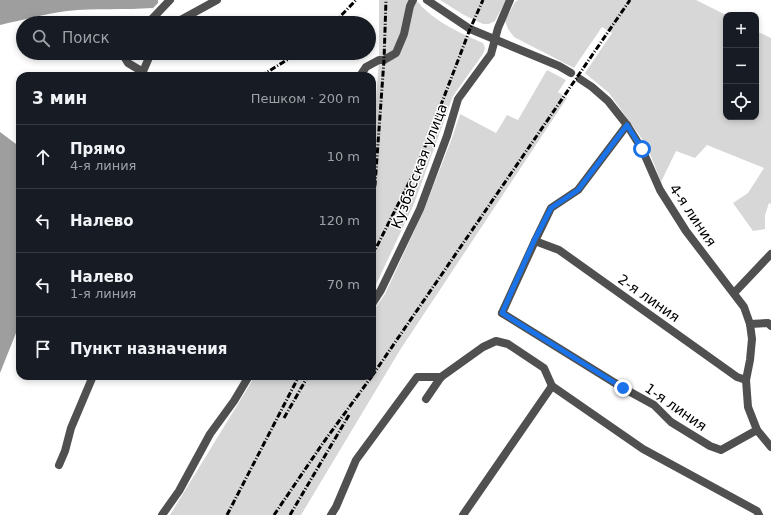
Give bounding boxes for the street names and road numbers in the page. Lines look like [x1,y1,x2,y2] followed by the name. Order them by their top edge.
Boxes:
[388,101,450,231] street label: Кузбасская улица
[666,181,720,249] street label: 4-я линия
[615,271,683,325] street label: 2-я линия
[642,380,710,434] street label: 1-я линия

